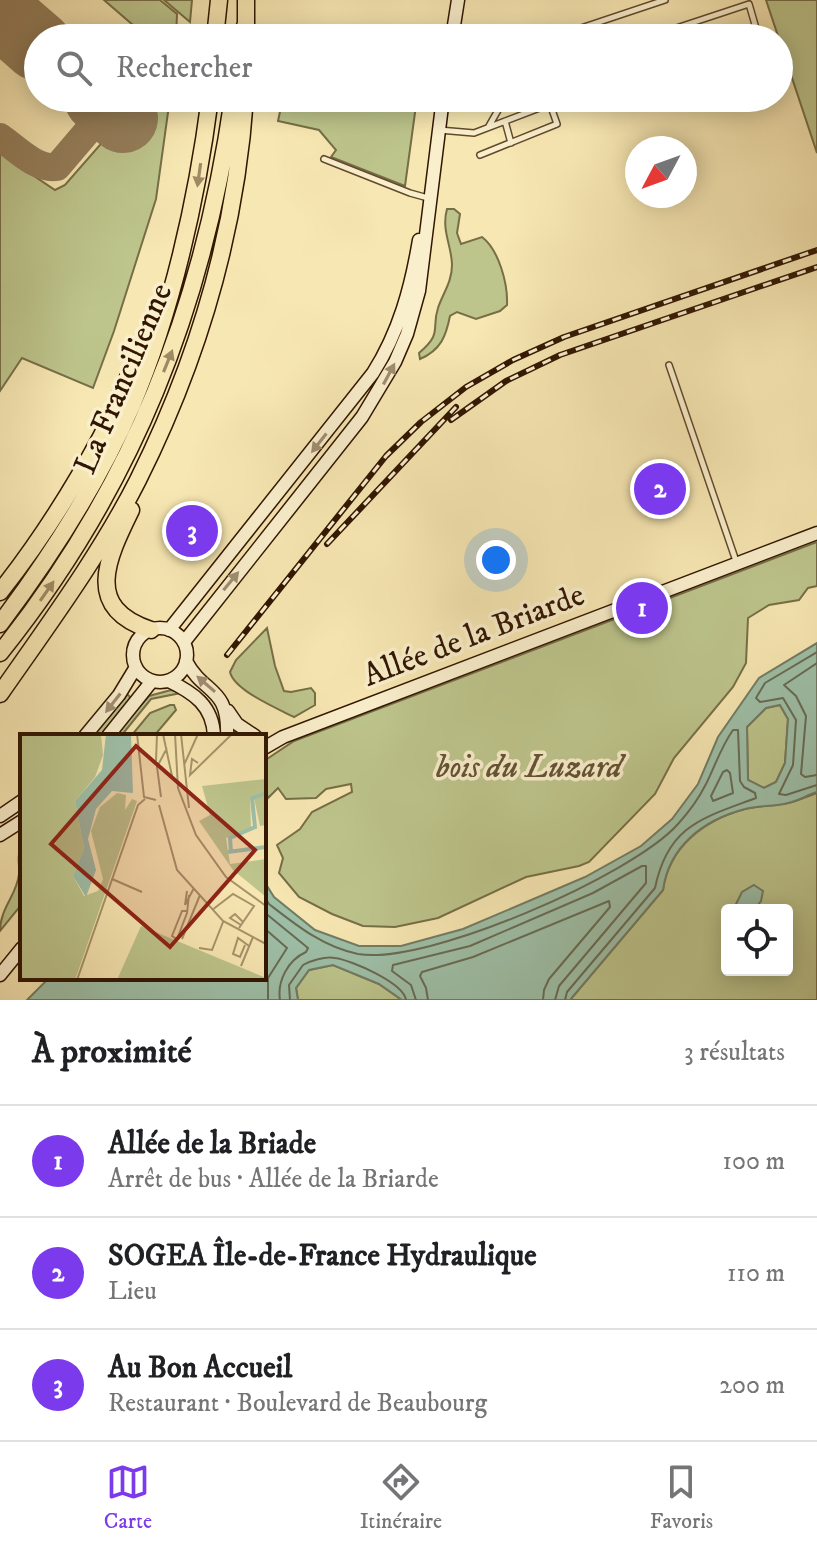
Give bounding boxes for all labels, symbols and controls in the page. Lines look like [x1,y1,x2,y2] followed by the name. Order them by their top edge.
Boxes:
[24,24,793,112] search box
[52,46,96,90] icon: search
[116,50,252,87] text: Rechercher
[625,136,697,208] north arrow
[192,163,205,188] one-way arrow
[66,278,182,480] street label: La Francilienne
[162,349,175,373] one-way arrow
[382,363,395,386] one-way arrow
[311,433,327,453] one-way arrow
[634,459,686,519] pin: 2
[166,501,218,561] pin: 3
[476,540,516,580] your location
[223,571,239,591] one-way arrow
[358,575,590,697] street label: Allée de la Briarde
[616,578,668,638] pin: 1
[39,580,54,601] one-way arrow
[196,676,216,693] one-way arrow
[105,693,121,713] one-way arrow
[20,734,266,980] inset map
[436,748,627,788] park label: bois du Luzard
[721,904,793,976] map controls
[721,904,793,976] button: locate
[32,1031,192,1073] text: À proximité
[684,1036,785,1069] text: 3 résultats
[108,1126,316,1163] text: Allée de la Briade
[53,1145,63,1178] text: 1
[722,1145,785,1178] text: 100 m
[108,1163,439,1196] text: Arrêt de bus · Allée de la Briarde
[108,1238,537,1275] text: SOGEA Île-de-France Hydraulique
[52,1257,64,1290] text: 2
[727,1257,785,1290] text: 110 m
[108,1275,157,1308] text: Lieu
[108,1350,292,1387] text: Au Bon Accueil
[53,1369,63,1402] text: 3
[719,1369,785,1402] text: 200 m
[108,1387,487,1420] text: Restaurant · Boulevard de Beaubourg
[104,1460,152,1535] tab: Carte
[360,1460,442,1535] tab: Itinéraire
[650,1460,713,1535] tab: Favoris

